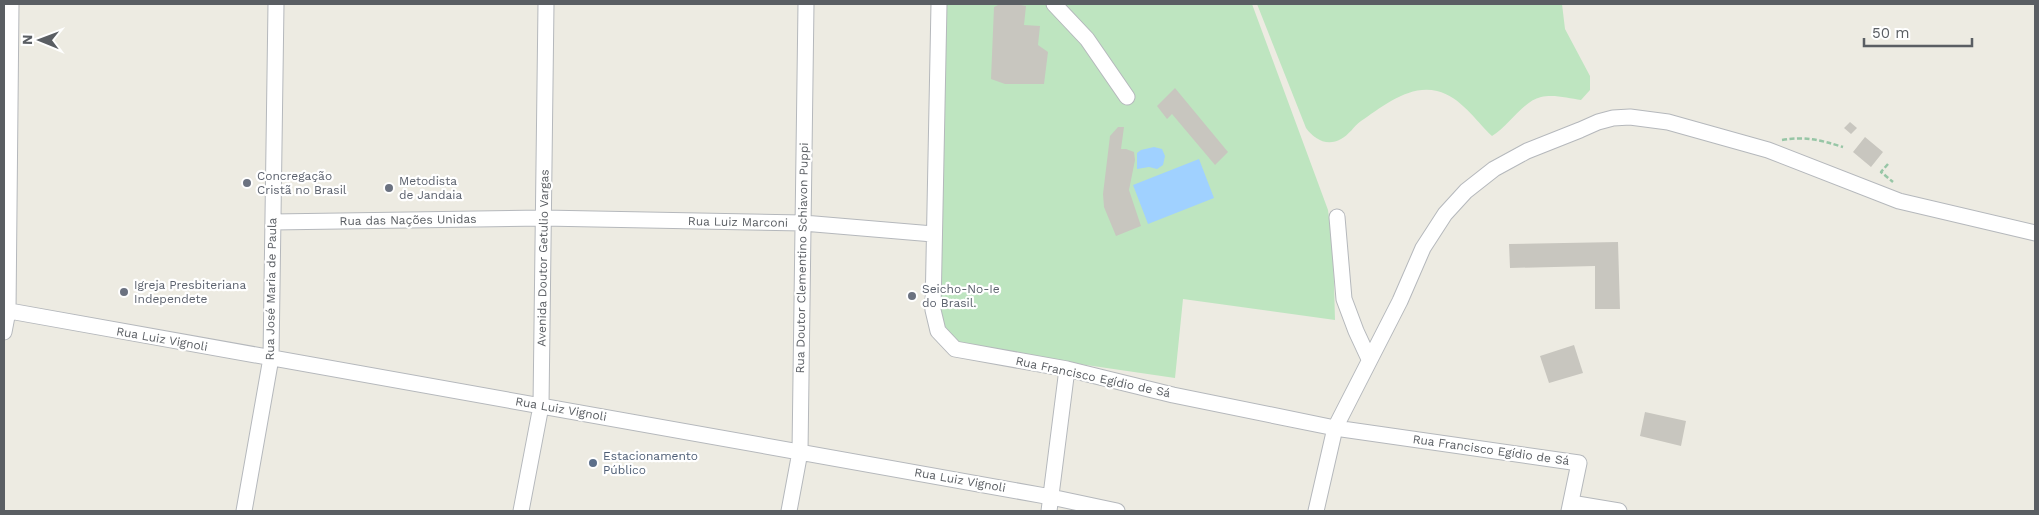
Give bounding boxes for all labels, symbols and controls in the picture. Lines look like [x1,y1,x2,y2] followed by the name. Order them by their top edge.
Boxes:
[15,15,65,65] north arrow
[1864,15,1972,47] scale bar
[1872,24,1909,42] text: 50 m
[19,34,35,45] text: N
[793,142,811,374] street label: Rua Doutor Clementino Schiavon Puppi
[257,169,347,197] place label: Concregação Cristã no Brasil
[534,169,552,347] street label: Avenida Doutor Getulio Vargas
[399,174,463,202] place label: Metodista de Jandaia
[241,177,253,189] marker: Concregação Cristã no Brasil
[383,182,395,194] marker: Metodista de Jandaia
[339,212,477,228] street label: Rua das Nações Unidas
[688,214,788,230] street label: Rua Luiz Marconi
[263,217,279,361] street label: Rua José Maria de Paula
[134,278,246,306] place label: Igreja Presbiteriana Independete
[922,282,1000,310] place label: Seicho-No-Ie do Brasil.
[118,286,130,298] marker: Igreja Presbiteriana Independete
[906,290,918,302] marker: Seicho-No-Ie do Brasil.
[115,324,209,354] street label: Rua Luiz Vignoli
[1014,354,1172,400] street label: Rua Francisco Egídio de Sá
[514,394,608,424] street label: Rua Luiz Vignoli
[1412,432,1570,468] street label: Rua Francisco Egídio de Sá
[603,449,698,477] place label: Estacionamento Público
[587,457,599,469] marker: Estacionamento Público
[913,465,1007,495] street label: Rua Luiz Vignoli

